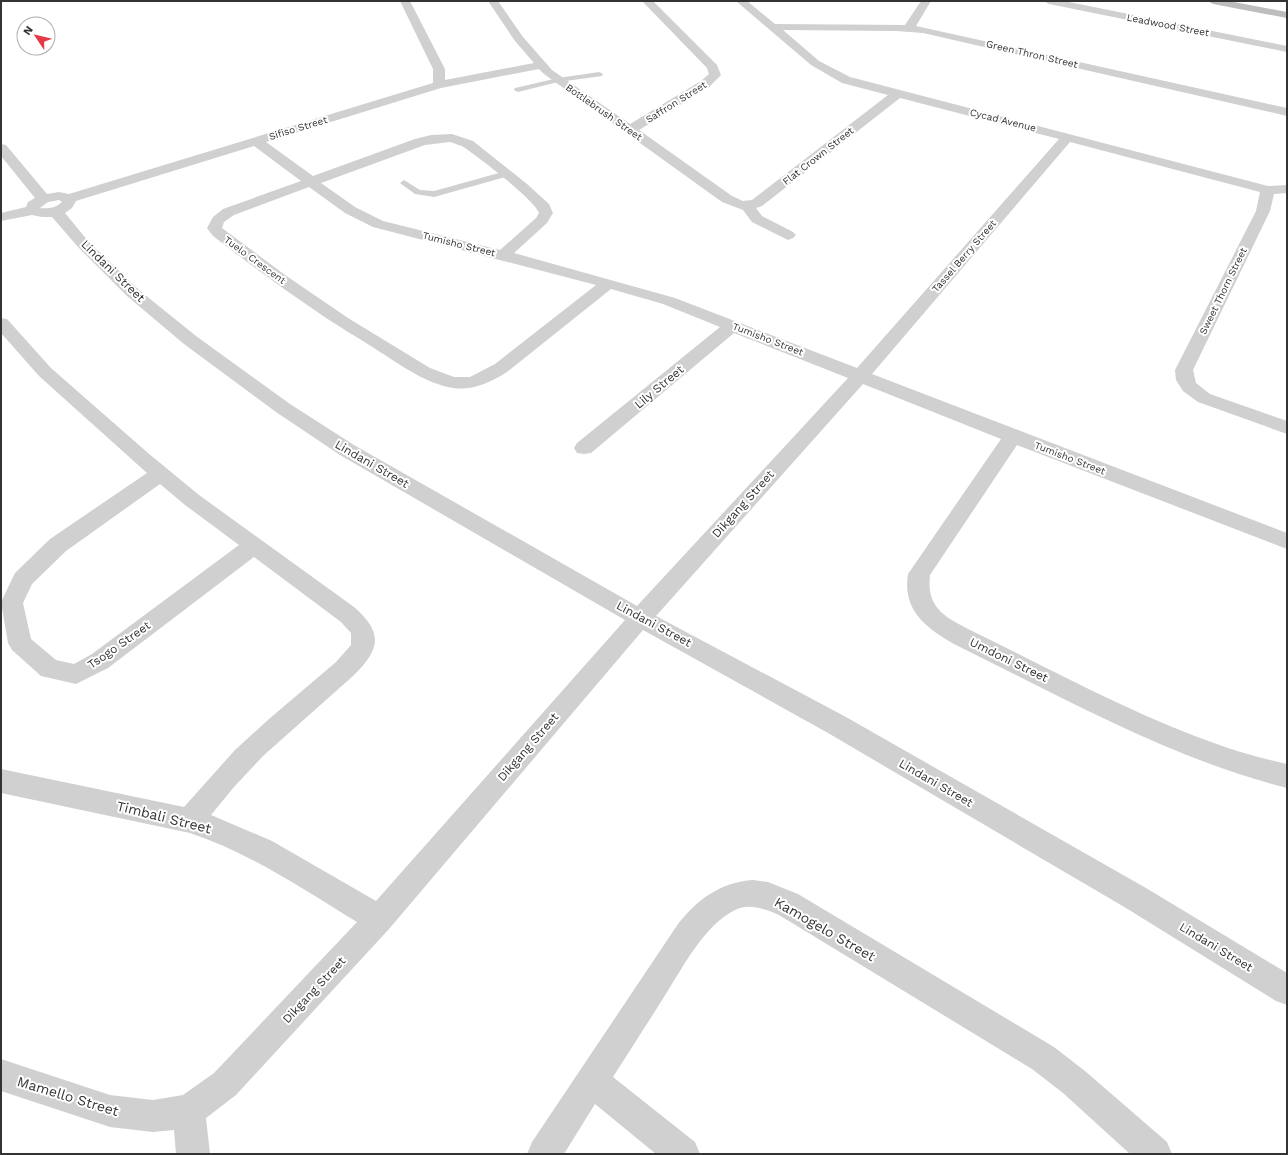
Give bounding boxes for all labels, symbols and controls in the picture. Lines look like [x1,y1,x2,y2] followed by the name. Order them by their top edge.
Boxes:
[1126,12,1211,39] street label: Leadwood Street
[16,16,56,56] north arrow
[21,23,36,38] text: N
[985,38,1080,70] street label: Green Thron Street
[644,79,709,125] street label: Saffron Street
[564,82,645,143] street label: Bottlebrush Street
[969,106,1038,134] street label: Cycad Avenue
[268,114,329,142] street label: Sifiso Street
[780,124,856,187] street label: Flat Crown Street
[930,217,999,294] street label: Tassel Berry Street
[421,230,497,259] street label: Tumisho Street
[222,234,289,286] street label: Tuelo Crescent
[78,237,148,305] street label: Lindani Street
[1197,245,1249,336] street label: Sweet Thorn Street
[731,320,806,358] street label: Tumisho Street
[632,362,686,412] street label: Lily Street
[333,437,411,491] street label: Lindani Street
[1033,439,1108,477] street label: Tumisho Street
[709,467,777,541] street label: Dikgang Street
[614,598,694,650] street label: Lindani Street
[85,618,153,672] street label: Tsogo Street
[968,635,1050,685] street label: Umdoni Street
[495,710,561,784] street label: Dikgang Street
[897,756,975,810] street label: Lindani Street
[115,798,213,837] street label: Timbali Street
[772,894,878,964] street label: Kamogelo Street
[1177,920,1255,974] street label: Lindani Street
[280,954,348,1026] street label: Dikgang Street
[15,1073,121,1119] street label: Mamello Street

